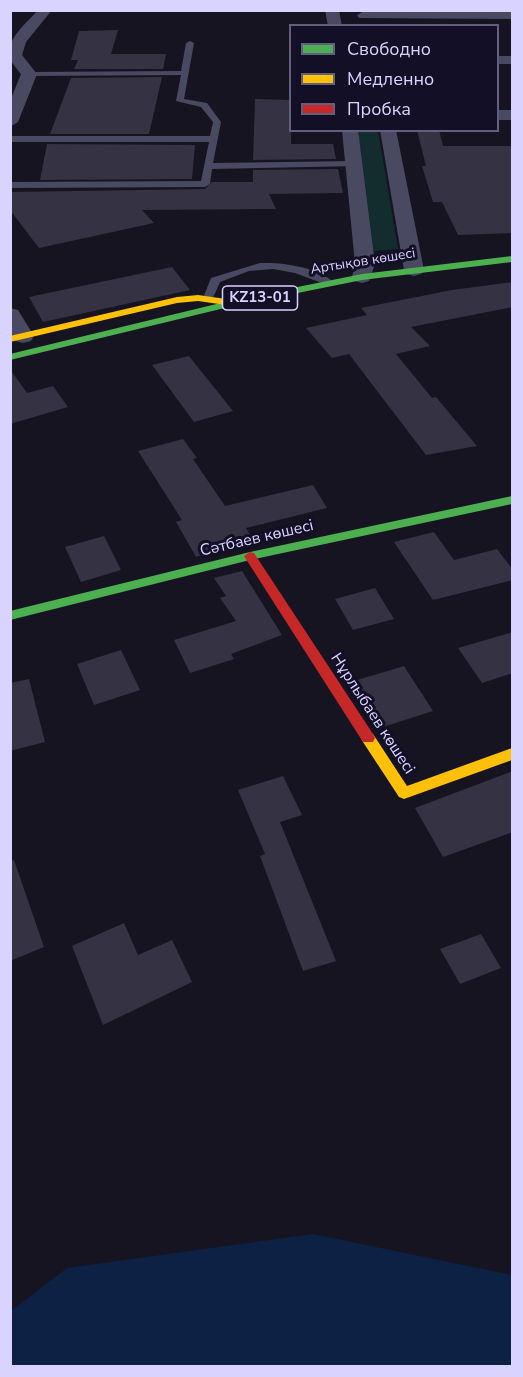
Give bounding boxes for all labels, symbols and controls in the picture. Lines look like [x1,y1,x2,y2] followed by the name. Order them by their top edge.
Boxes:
[289,24,499,132] legend
[347,37,431,61] text: Свободно
[347,67,434,91] text: Медленно
[347,97,411,121] text: Пробка
[309,245,417,279] street label: Артықов көшесі
[222,286,298,310] road number: KZ13-01
[198,517,316,561] street label: Сәтбаев көшесі
[326,650,418,778] street label: Нұрлыбаев көшесі

